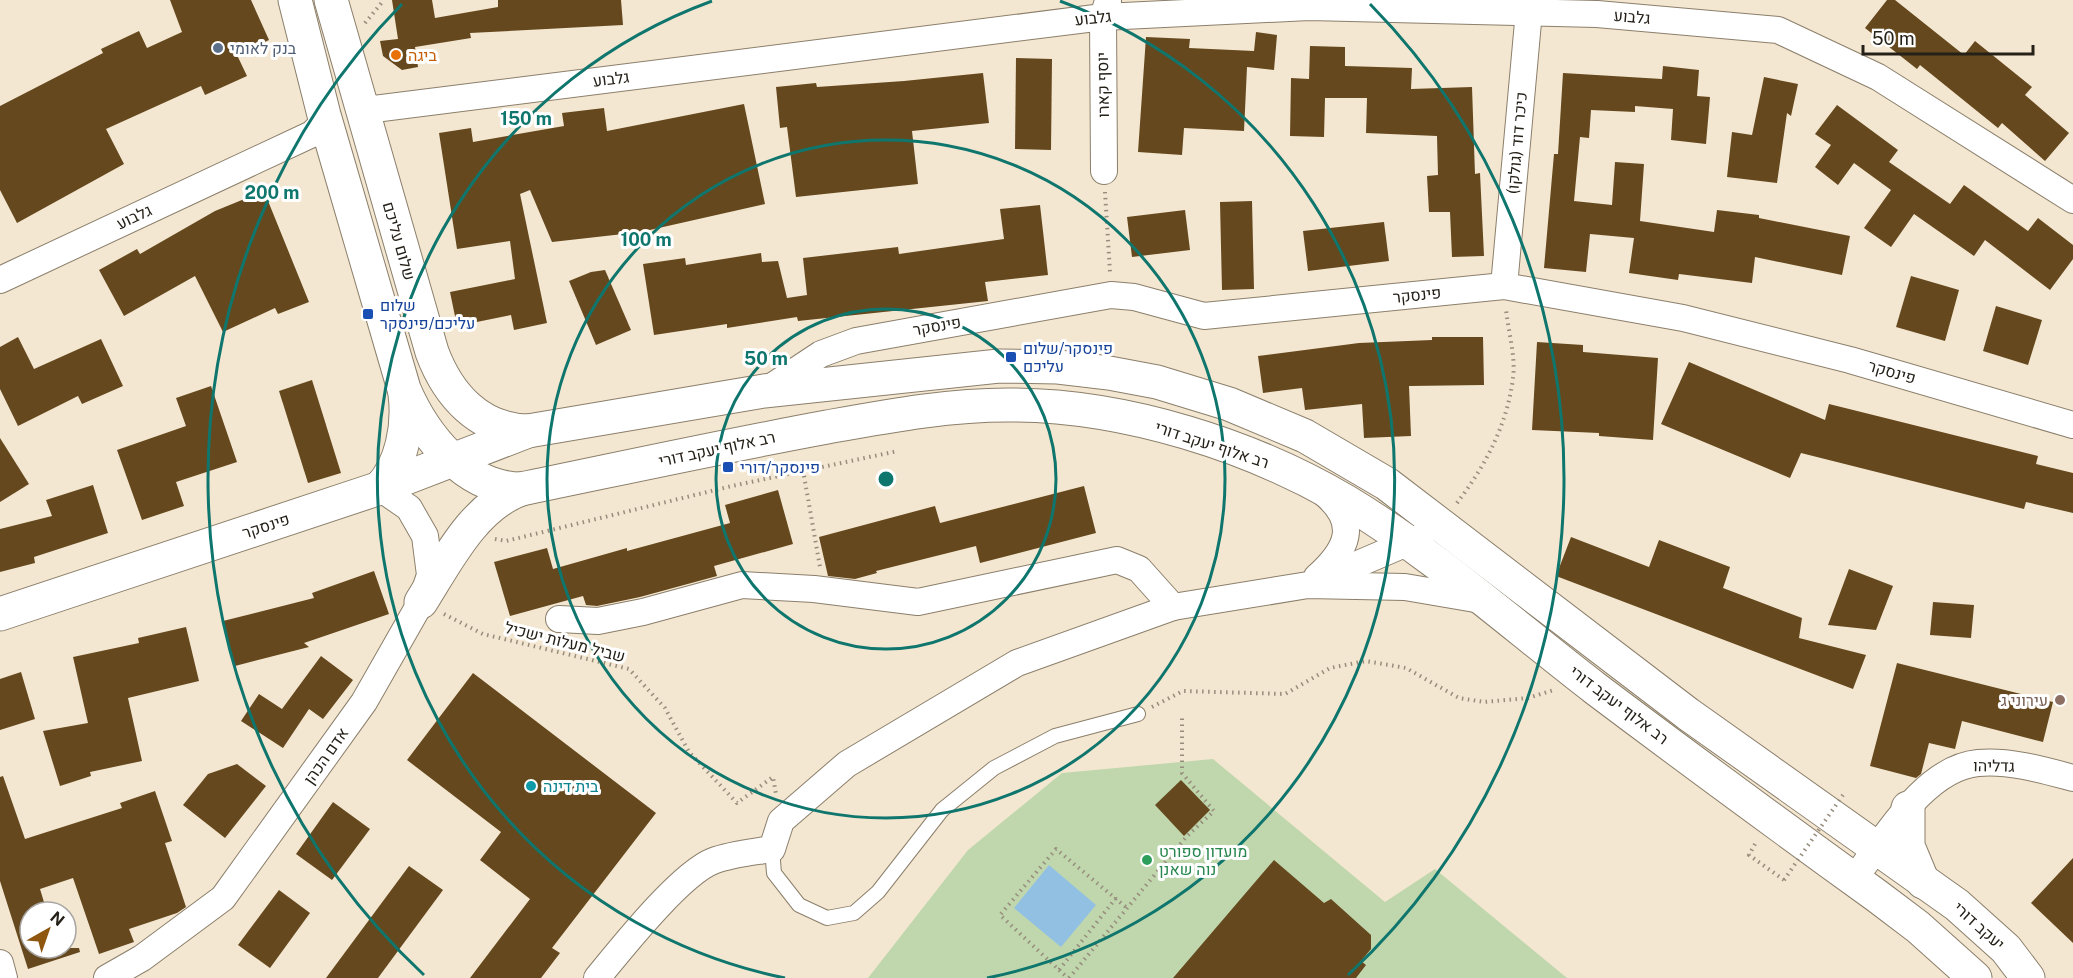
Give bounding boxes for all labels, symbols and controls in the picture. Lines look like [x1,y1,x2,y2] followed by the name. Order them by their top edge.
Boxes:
[1613,6,1651,28] street label: גלבוע
[1074,7,1112,29] street label: גלבוע
[1863,18,2032,56] scale bar
[1872,28,1915,49] text: 50 m
[230,39,297,58] place label: בנק לאומי
[211,41,225,55] marker: בנק לאומי
[408,46,437,65] place label: ביגה
[389,48,403,62] marker: ביגה
[1093,52,1113,118] street label: יוסף קארו
[592,67,630,91] street label: גלבוע
[1503,91,1531,195] street label: כיכר דוד (גולקו)
[500,108,552,129] text: 150 m
[245,182,299,203] text: 200 m
[379,200,419,282] street label: שלום עליכם
[113,201,155,233] street label: גלבוע
[620,229,672,250] text: 100 m
[1392,283,1442,307] street label: פינסקר
[380,296,475,333] place label: שלום עליכם/פינסקר
[361,307,375,321] marker: שלום עליכם/פינסקר
[911,312,963,340] street label: פינסקר
[1023,339,1113,376] place label: פינסקר/שלום עליכם
[744,348,788,369] text: 50 m
[1004,350,1018,364] marker: פינסקר/שלום עליכם
[1866,356,1918,388] street label: פינסקר
[1153,418,1271,472] street label: רב אלוף יעקב דורי
[657,427,777,471] street label: רב אלוף יעקב דורי
[740,458,820,477] place label: פינסקר/דורי
[721,460,735,474] marker: פינסקר/דורי
[876,469,896,489] centre of rings
[240,509,292,543] street label: פינסקר
[503,618,627,666] street label: שביל מעלות ישכיל
[1566,662,1672,748] street label: רב אלוף יעקב דורי
[2001,691,2048,710] place label: עירוני ג
[2053,693,2067,707] marker: עירוני ג
[300,724,352,788] street label: אדם הכהן
[1973,756,2015,776] street label: גדליהו
[543,777,599,796] place label: בית דינה
[524,779,538,793] marker: בית דינה
[1159,842,1247,879] place label: מועדון ספורט נוה שאנן
[1140,853,1154,867] marker: מועדון ספורט נוה שאנן
[1950,898,2008,954] street label: יעקב דורי
[18,900,78,960] north arrow
[46,908,68,930] text: N

